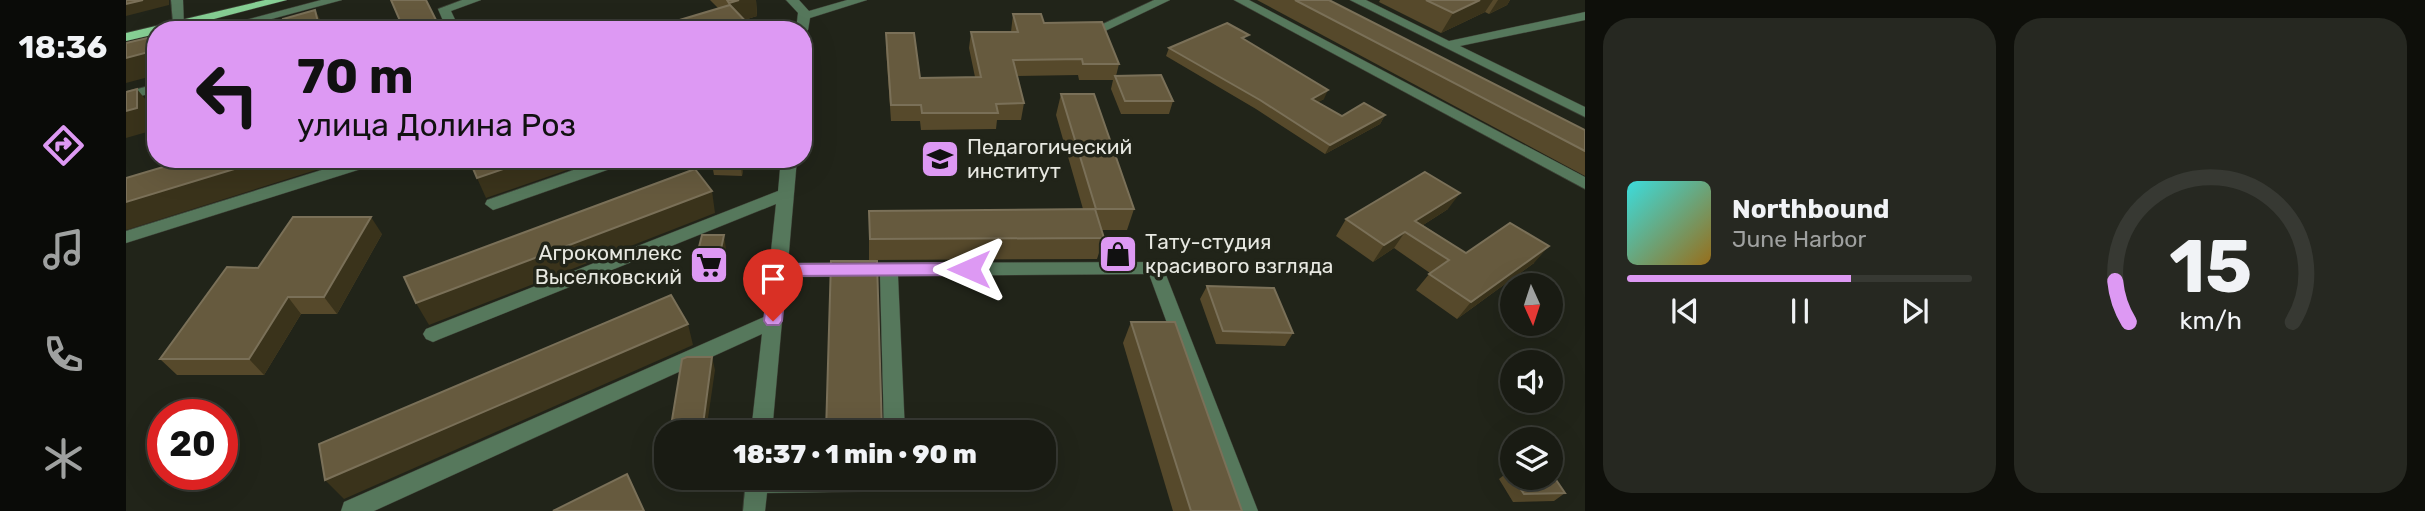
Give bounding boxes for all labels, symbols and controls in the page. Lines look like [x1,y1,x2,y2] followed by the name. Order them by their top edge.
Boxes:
[19,28,107,66] text: 18:36
[297,47,414,105] text: 70 m
[182,49,273,140] icon: left
[297,106,576,144] text: улица Долина Роз
[39,121,88,170] icon: directions
[967,134,1132,183] place label: Педагогический институт
[919,138,961,180] school or university icon: Педагогический институт
[1732,194,1890,225] text: Northbound
[2169,224,2252,310] text: 15
[39,225,88,274] icon: music
[1732,225,1866,253] text: June Harbor
[1145,229,1333,278] place label: Тату-студия красивого взгляда
[932,232,1006,306] position arrow
[1097,233,1139,275] shop icon: Тату-студия красивого взгляда
[535,240,682,289] place label: Агрокомплекс Выселковский
[688,244,730,286] supermarket icon: Агрокомплекс Выселковский
[743,249,803,321] pin
[754,260,792,298] icon: arrive
[1500,273,1563,336] north arrow
[1500,273,1563,490] map controls
[1666,292,1704,330] icon: previous
[1781,292,1819,330] icon: pause
[1896,292,1934,330] icon: next
[2179,305,2242,334] text: km/h
[39,330,88,379] icon: phone
[1500,350,1563,413] button: sound
[147,399,238,490] speed limit sign: 20
[1500,427,1563,490] button: layers
[39,434,88,483] icon: climate
[733,439,977,470] text: 18:37 · 1 min · 90 m

